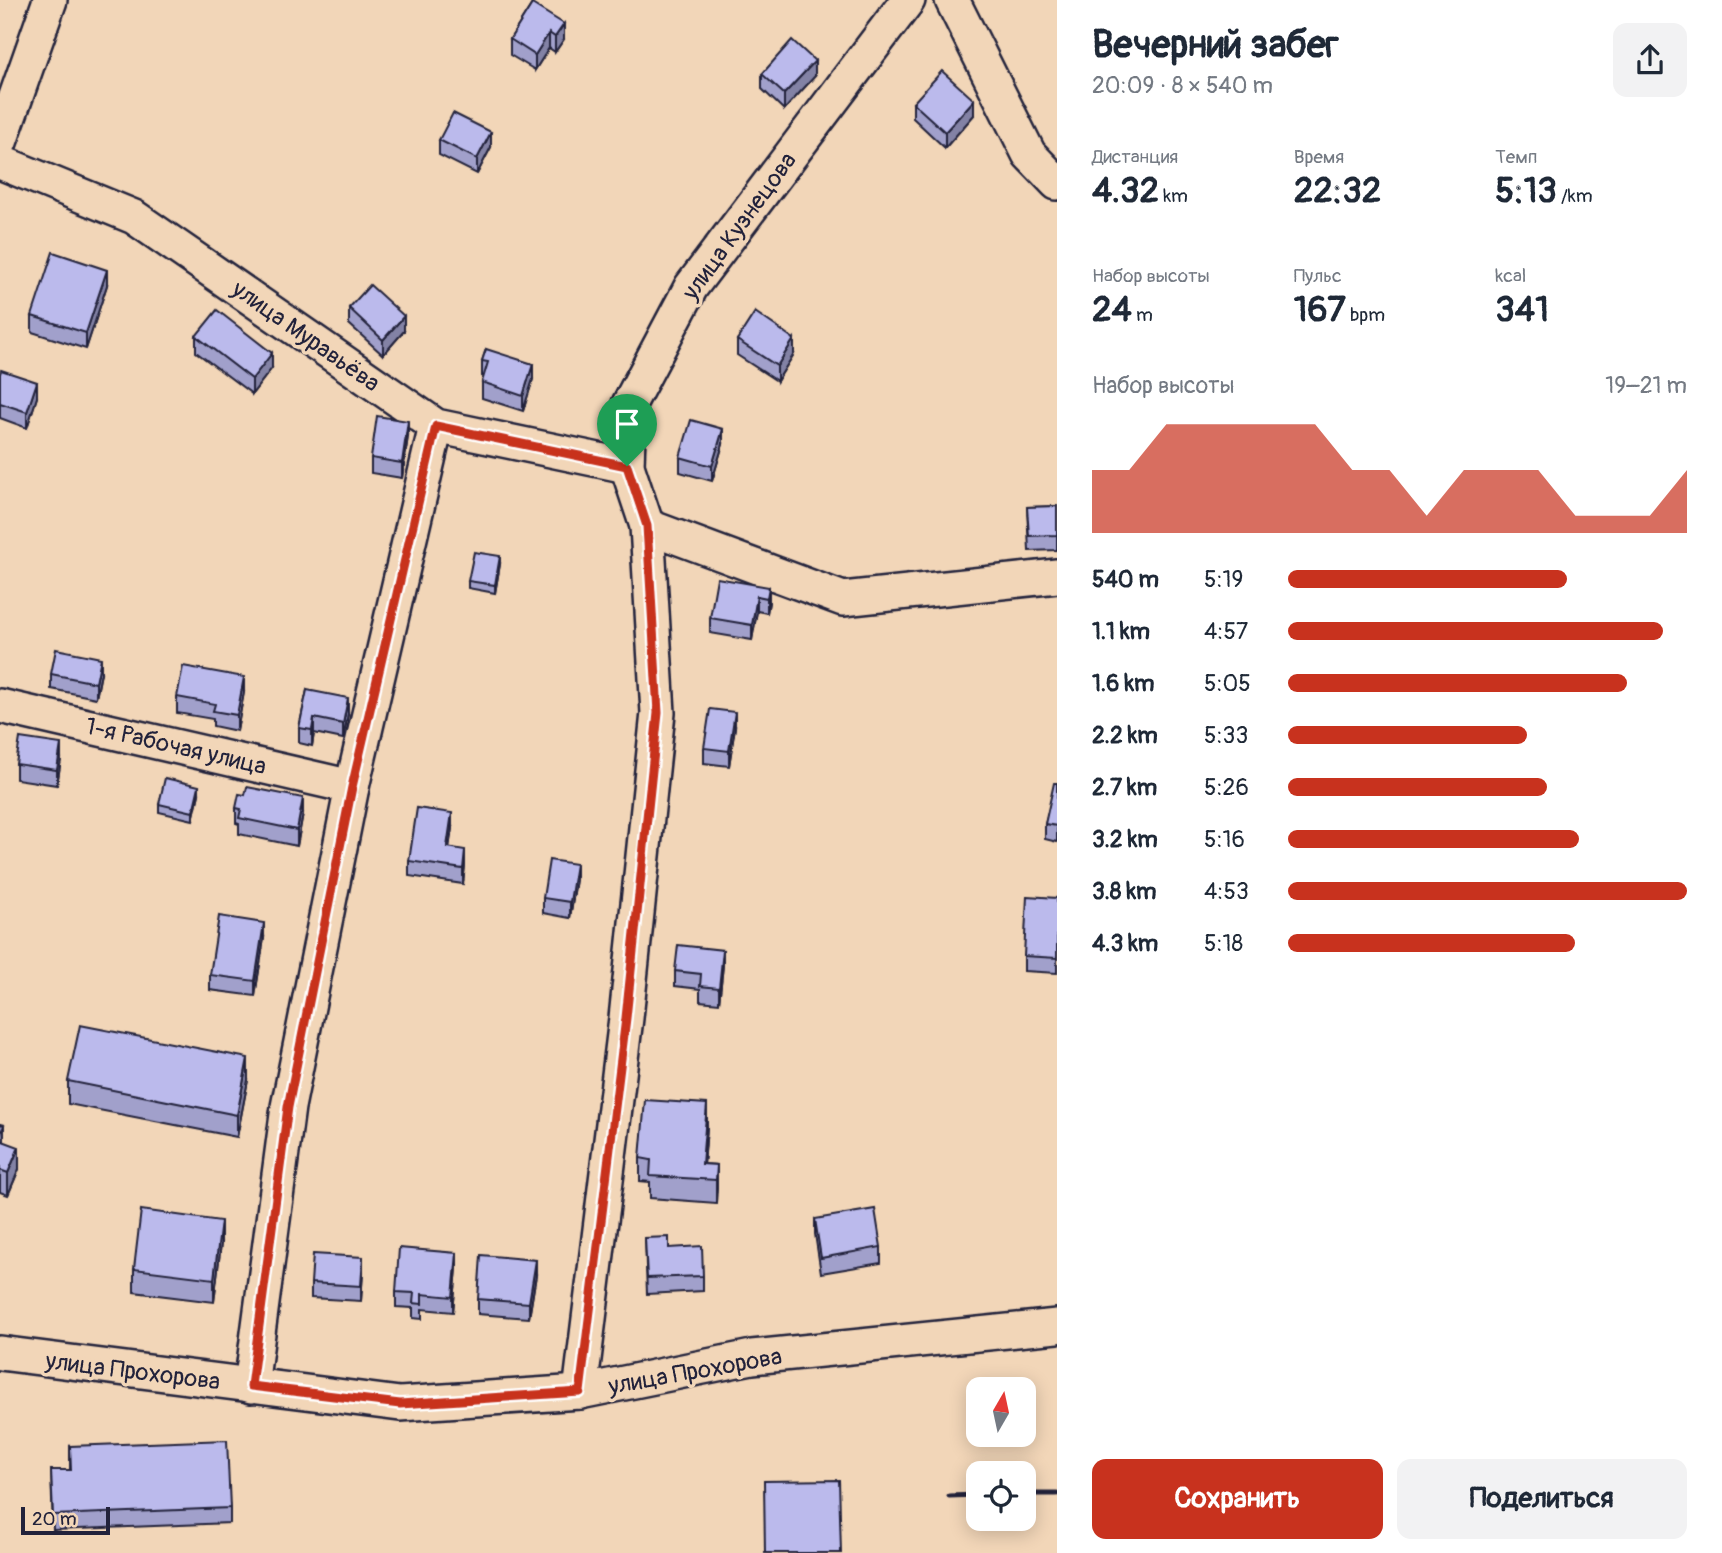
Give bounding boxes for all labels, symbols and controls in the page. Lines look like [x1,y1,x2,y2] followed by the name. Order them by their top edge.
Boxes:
[1092,21,1339,69] text: Вечерний забег
[1613,23,1687,97] button: share
[1092,71,1273,100] text: 20:09 · 8 × 540 m
[1092,145,1178,169] text: Дистанция
[1294,145,1344,169] text: Время
[1495,145,1537,169] text: Темп
[676,147,803,307] street label: улица Кузнецова
[1092,169,1159,213] text: 4.32
[1294,169,1381,213] text: 22:32
[1495,169,1557,213] text: 5:13
[1159,184,1188,208] text: km
[1557,184,1593,208] text: /km
[1092,264,1210,288] text: Набор высоты
[1294,264,1342,288] text: Пульс
[1495,264,1526,288] text: kcal
[225,274,385,398] street label: улица Муравьёва
[1092,288,1132,332] text: 24
[1294,288,1346,332] text: 167
[1495,288,1549,332] text: 341
[1132,303,1153,327] text: m
[1346,303,1385,327] text: bpm
[1092,371,1234,400] text: Набор высоты
[1605,371,1687,400] text: 19–21 m
[597,394,657,466] pin
[608,405,646,443] icon: arrive
[1092,565,1159,594] text: 540 m
[1204,565,1243,594] text: 5:19
[1092,617,1150,646] text: 1.1 km
[1204,617,1248,646] text: 4:57
[1092,669,1154,698] text: 1.6 km
[1204,669,1251,698] text: 5:05
[83,712,269,781] street label: 1-я Рабочая улица
[1092,721,1158,750] text: 2.2 km
[1204,721,1248,750] text: 5:33
[1092,773,1157,802] text: 2.7 km
[1204,773,1249,802] text: 5:26
[1092,825,1158,854] text: 3.2 km
[1204,825,1245,854] text: 5:16
[1092,877,1156,906] text: 3.8 km
[1204,877,1249,906] text: 4:53
[1092,929,1158,958] text: 4.3 km
[1204,929,1243,958] text: 5:18
[605,1342,784,1401] street label: улица Прохорова
[43,1346,222,1397] street label: улица Прохорова
[966,1377,1036,1447] north arrow
[966,1377,1036,1531] map controls
[1092,1459,1383,1539] button: Сохранить
[1397,1459,1687,1539] button: Поделиться
[966,1461,1036,1531] button: locate
[21,1504,110,1536] scale bar
[32,1507,77,1531] text: 20 m

